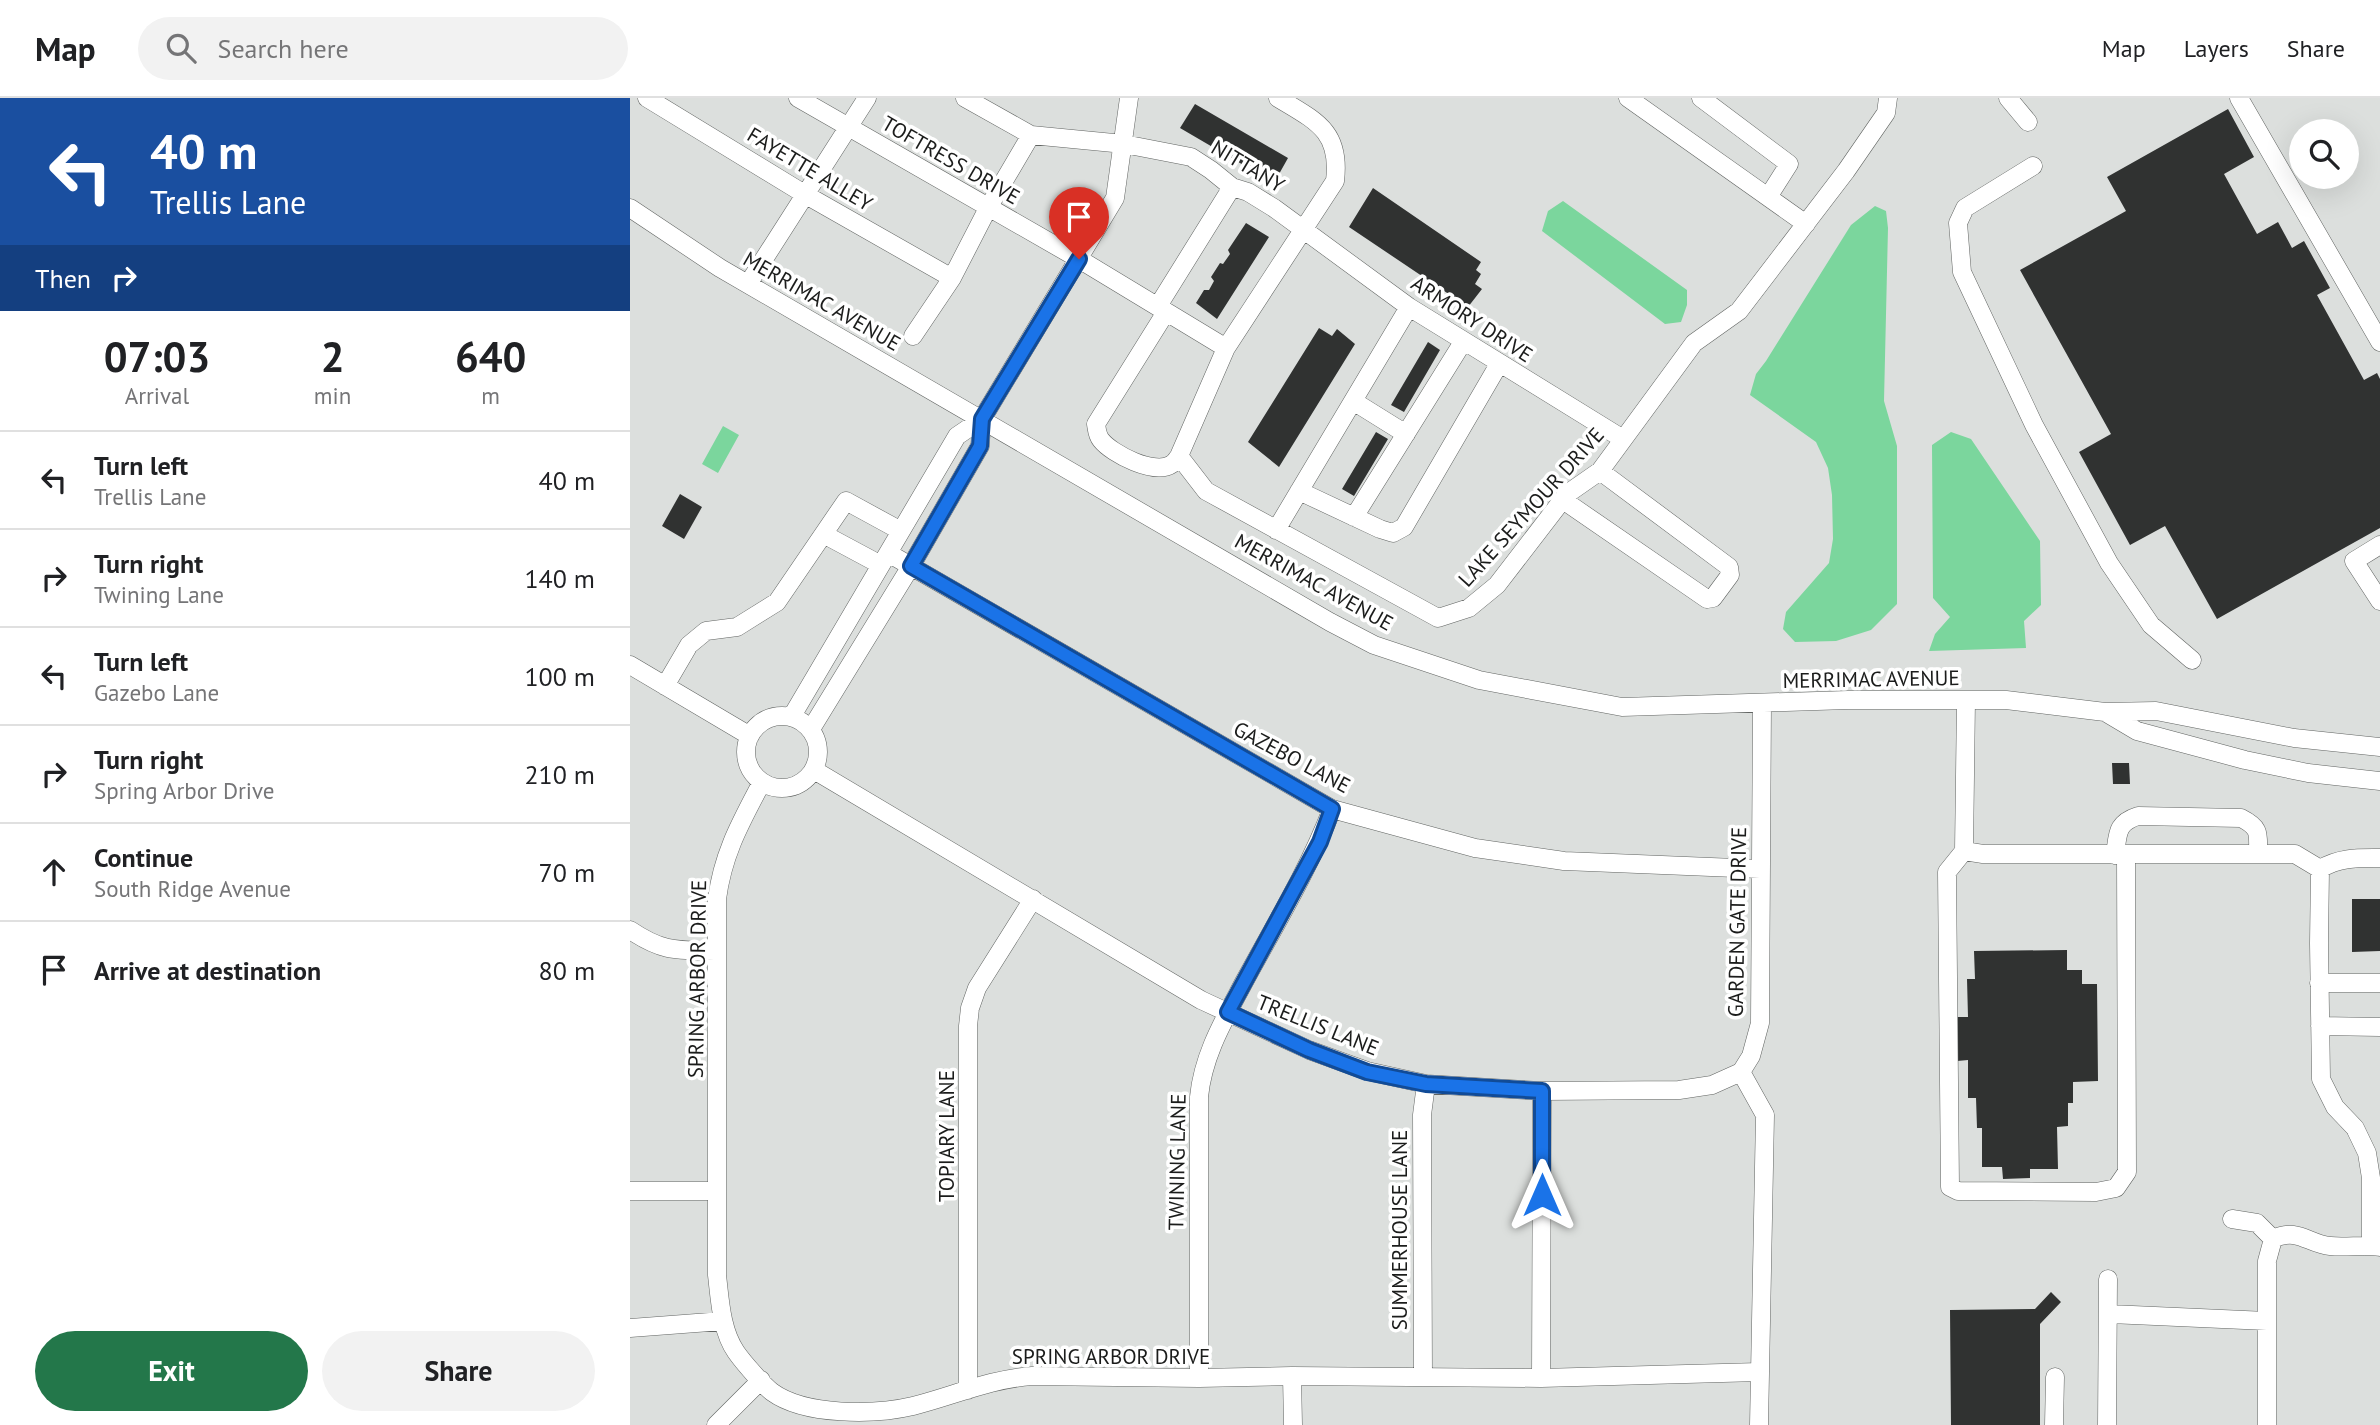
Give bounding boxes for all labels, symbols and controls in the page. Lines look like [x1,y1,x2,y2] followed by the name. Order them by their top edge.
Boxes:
[138,17,628,80] search box
[35,27,96,70] text: Map
[162,29,200,67] icon: search
[218,32,349,65] text: Search here
[2102,33,2146,64] text: Map
[2184,33,2249,64] text: Layers
[2287,33,2345,64] text: Share
[877,110,1025,210] street label: TOFTRESS DRIVE
[150,119,257,183] text: 40 m
[2289,119,2359,189] map controls
[2289,119,2359,189] button: search
[742,121,878,217] street label: FAYETTE ALLEY
[35,126,126,217] icon: left
[1206,134,1290,198] street label: NITTANY
[150,181,306,223] text: Trellis Lane
[1049,187,1109,259] pin
[1060,198,1098,236] icon: arrive
[739,245,905,357] street label: MERRIMAC AVENUE
[105,259,143,297] icon: right
[35,262,91,295] text: Then
[1406,270,1538,368] street label: ARMORY DRIVE
[104,329,210,384] text: 07:03
[321,329,344,384] text: 2
[455,329,526,384] text: 640
[125,381,189,410] text: Arrival
[314,381,351,410] text: min
[481,381,500,410] text: m
[1452,422,1610,592] street label: LAKE SEYMOUR DRIVE
[94,449,188,482] text: Turn left
[35,461,73,499] icon: left
[539,464,595,497] text: 40 m
[94,482,206,511] text: Trellis Lane
[1230,527,1398,637] street label: MERRIMAC AVENUE
[94,547,203,580] text: Turn right
[35,559,73,597] icon: right
[524,562,595,595] text: 140 m
[94,580,224,609] text: Twining Lane
[94,645,188,678] text: Turn left
[35,657,73,695] icon: left
[524,660,595,693] text: 100 m
[1782,664,1960,694] street label: MERRIMAC AVENUE
[94,678,219,707] text: Gazebo Lane
[1229,715,1355,799] street label: GAZEBO LANE
[94,743,203,776] text: Turn right
[35,755,73,793] icon: right
[524,758,595,791] text: 210 m
[94,776,275,805] text: Spring Arbor Drive
[1722,827,1752,1017] street label: GARDEN GATE DRIVE
[94,841,193,874] text: Continue
[35,853,73,891] icon: ahead
[539,856,595,889] text: 70 m
[94,874,291,903] text: South Ridge Avenue
[682,880,712,1078] street label: SPRING ARBOR DRIVE
[35,951,73,989] icon: arrive
[94,954,321,987] text: Arrive at destination
[539,954,595,987] text: 80 m
[1253,988,1383,1062] street label: TRELLIS LANE
[933,1070,960,1202] street label: TOPIARY LANE
[1162,1093,1192,1231] street label: TWINING LANE
[1386,1130,1413,1330] street label: SUMMERHOUSE LANE
[1505,1158,1579,1232] position arrow
[35,1331,308,1411] button: Exit
[322,1331,595,1411] button: Share
[1012,1343,1210,1370] street label: SPRING ARBOR DRIVE

